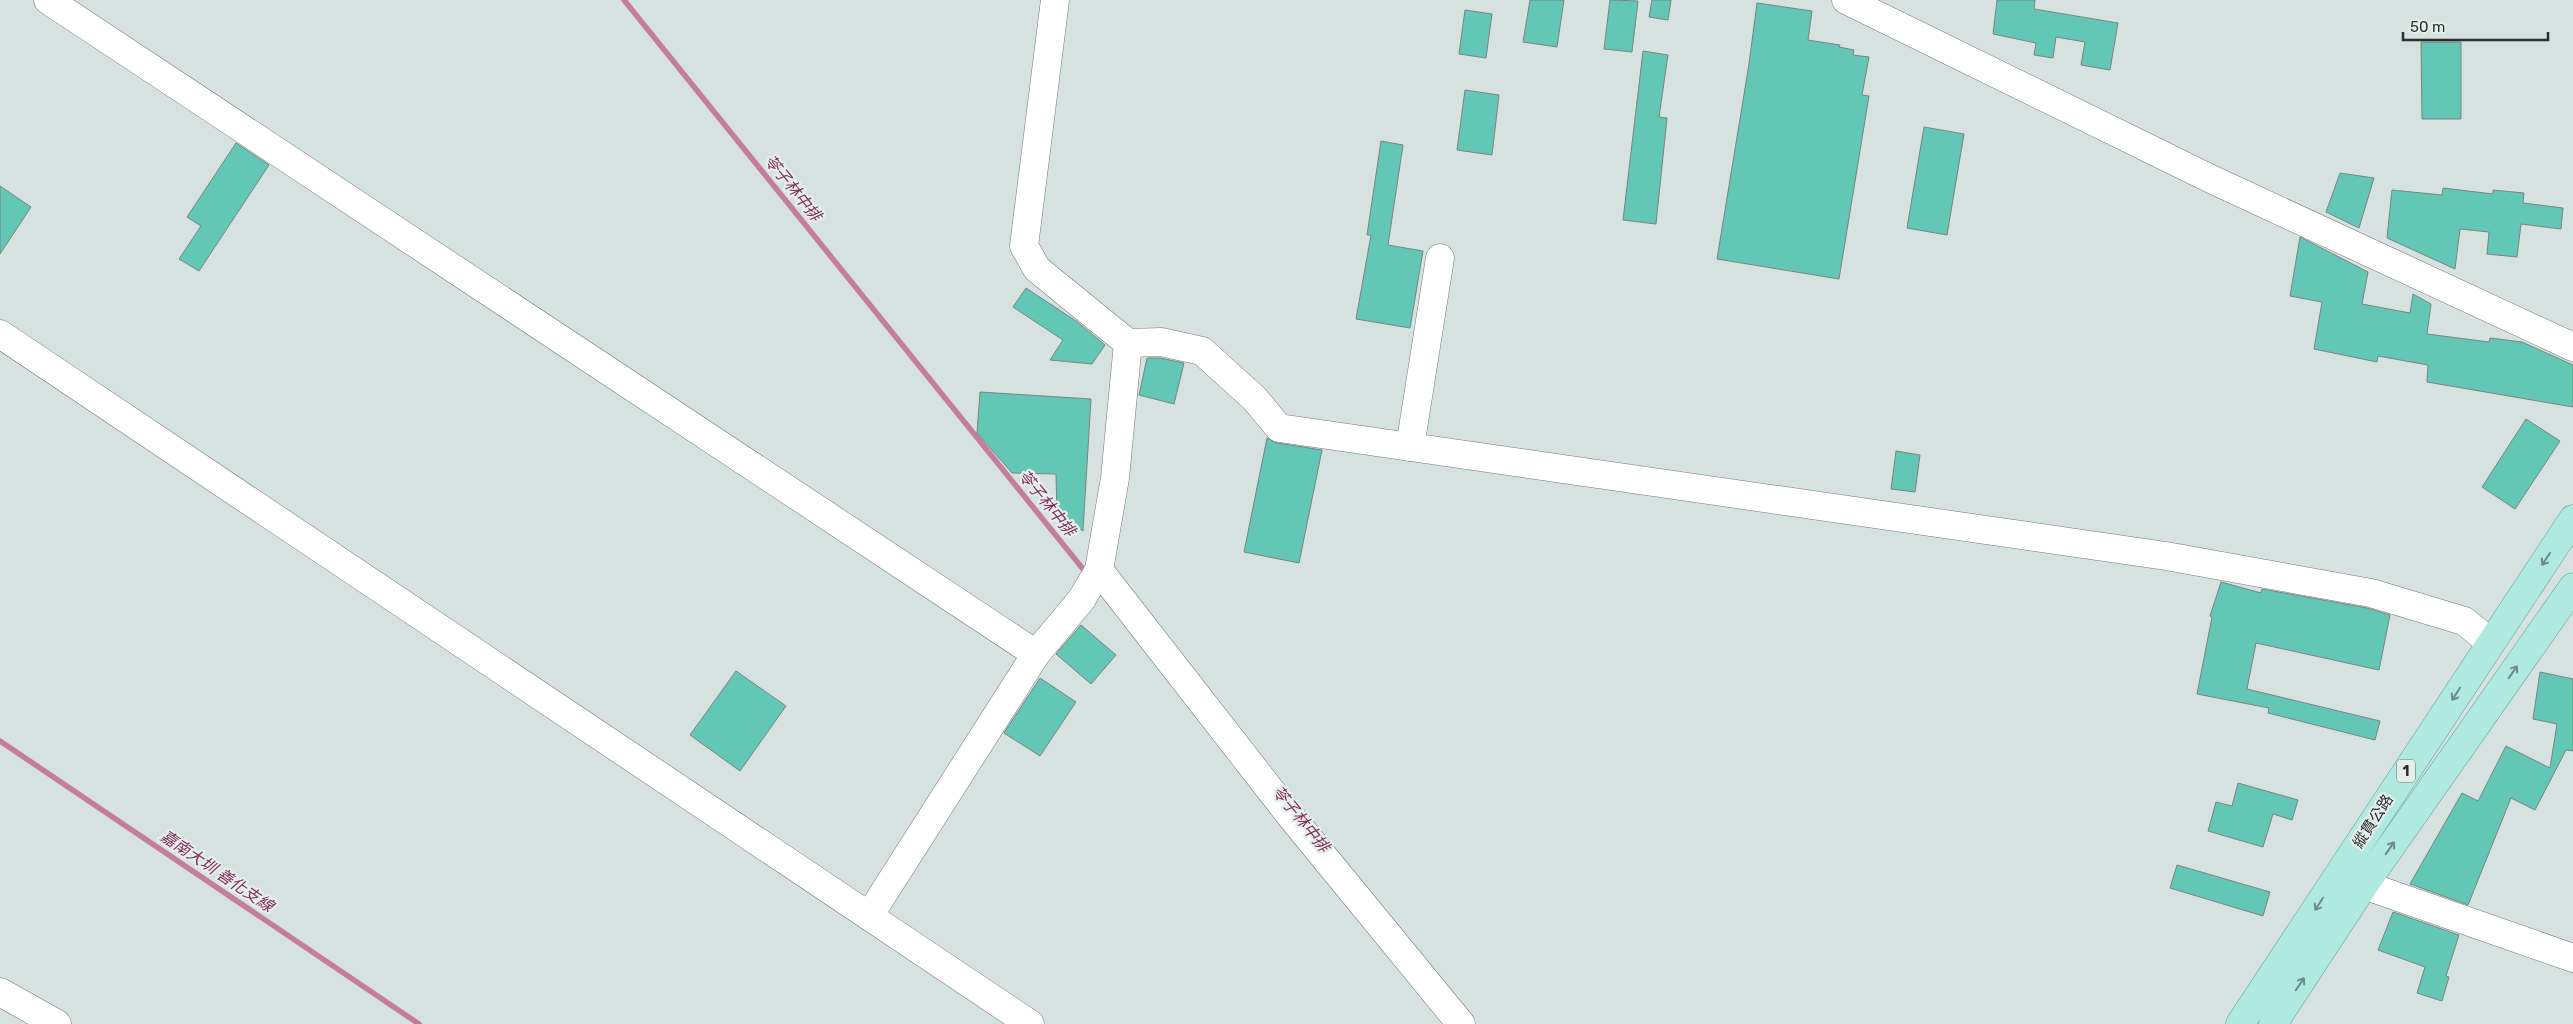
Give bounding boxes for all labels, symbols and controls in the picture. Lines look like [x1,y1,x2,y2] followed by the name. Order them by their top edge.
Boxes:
[2403,10,2548,42] scale bar
[2410,18,2445,36] text: 50 m
[760,151,827,227] water label: 苓子林中排
[1014,466,1081,542] water label: 苓子林中排
[2541,552,2551,566] one-way arrow
[2508,665,2518,679] one-way arrow
[2450,687,2460,701] one-way arrow
[2397,759,2415,782] road number: 1
[1268,782,1335,858] water label: 苓子林中排
[2349,791,2397,851] street label: 縱貫公路
[157,826,279,917] water label: 嘉南大圳 善化支線
[2385,841,2395,855] one-way arrow
[2314,896,2324,910] one-way arrow
[2295,977,2305,991] one-way arrow

